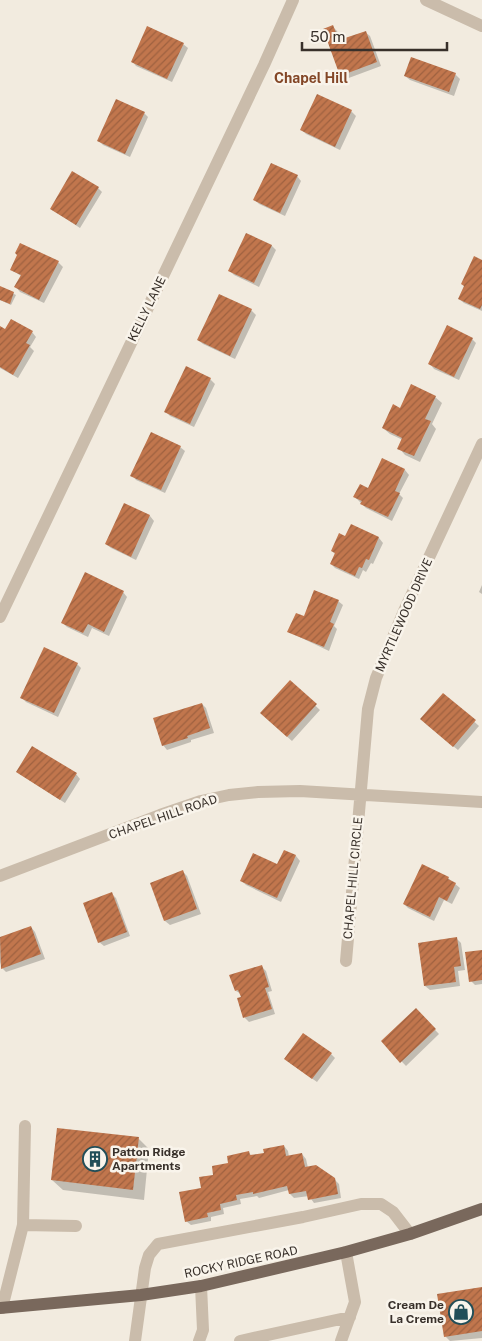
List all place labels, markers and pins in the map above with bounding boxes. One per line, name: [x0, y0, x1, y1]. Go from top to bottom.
place label: Patton Ridge Apartments: [112, 1145, 186, 1173]
building icon: Patton Ridge Apartments: [82, 1146, 108, 1172]
place label: Cream De La Creme: [388, 1298, 444, 1326]
shop icon: Cream De La Creme: [448, 1299, 474, 1325]

